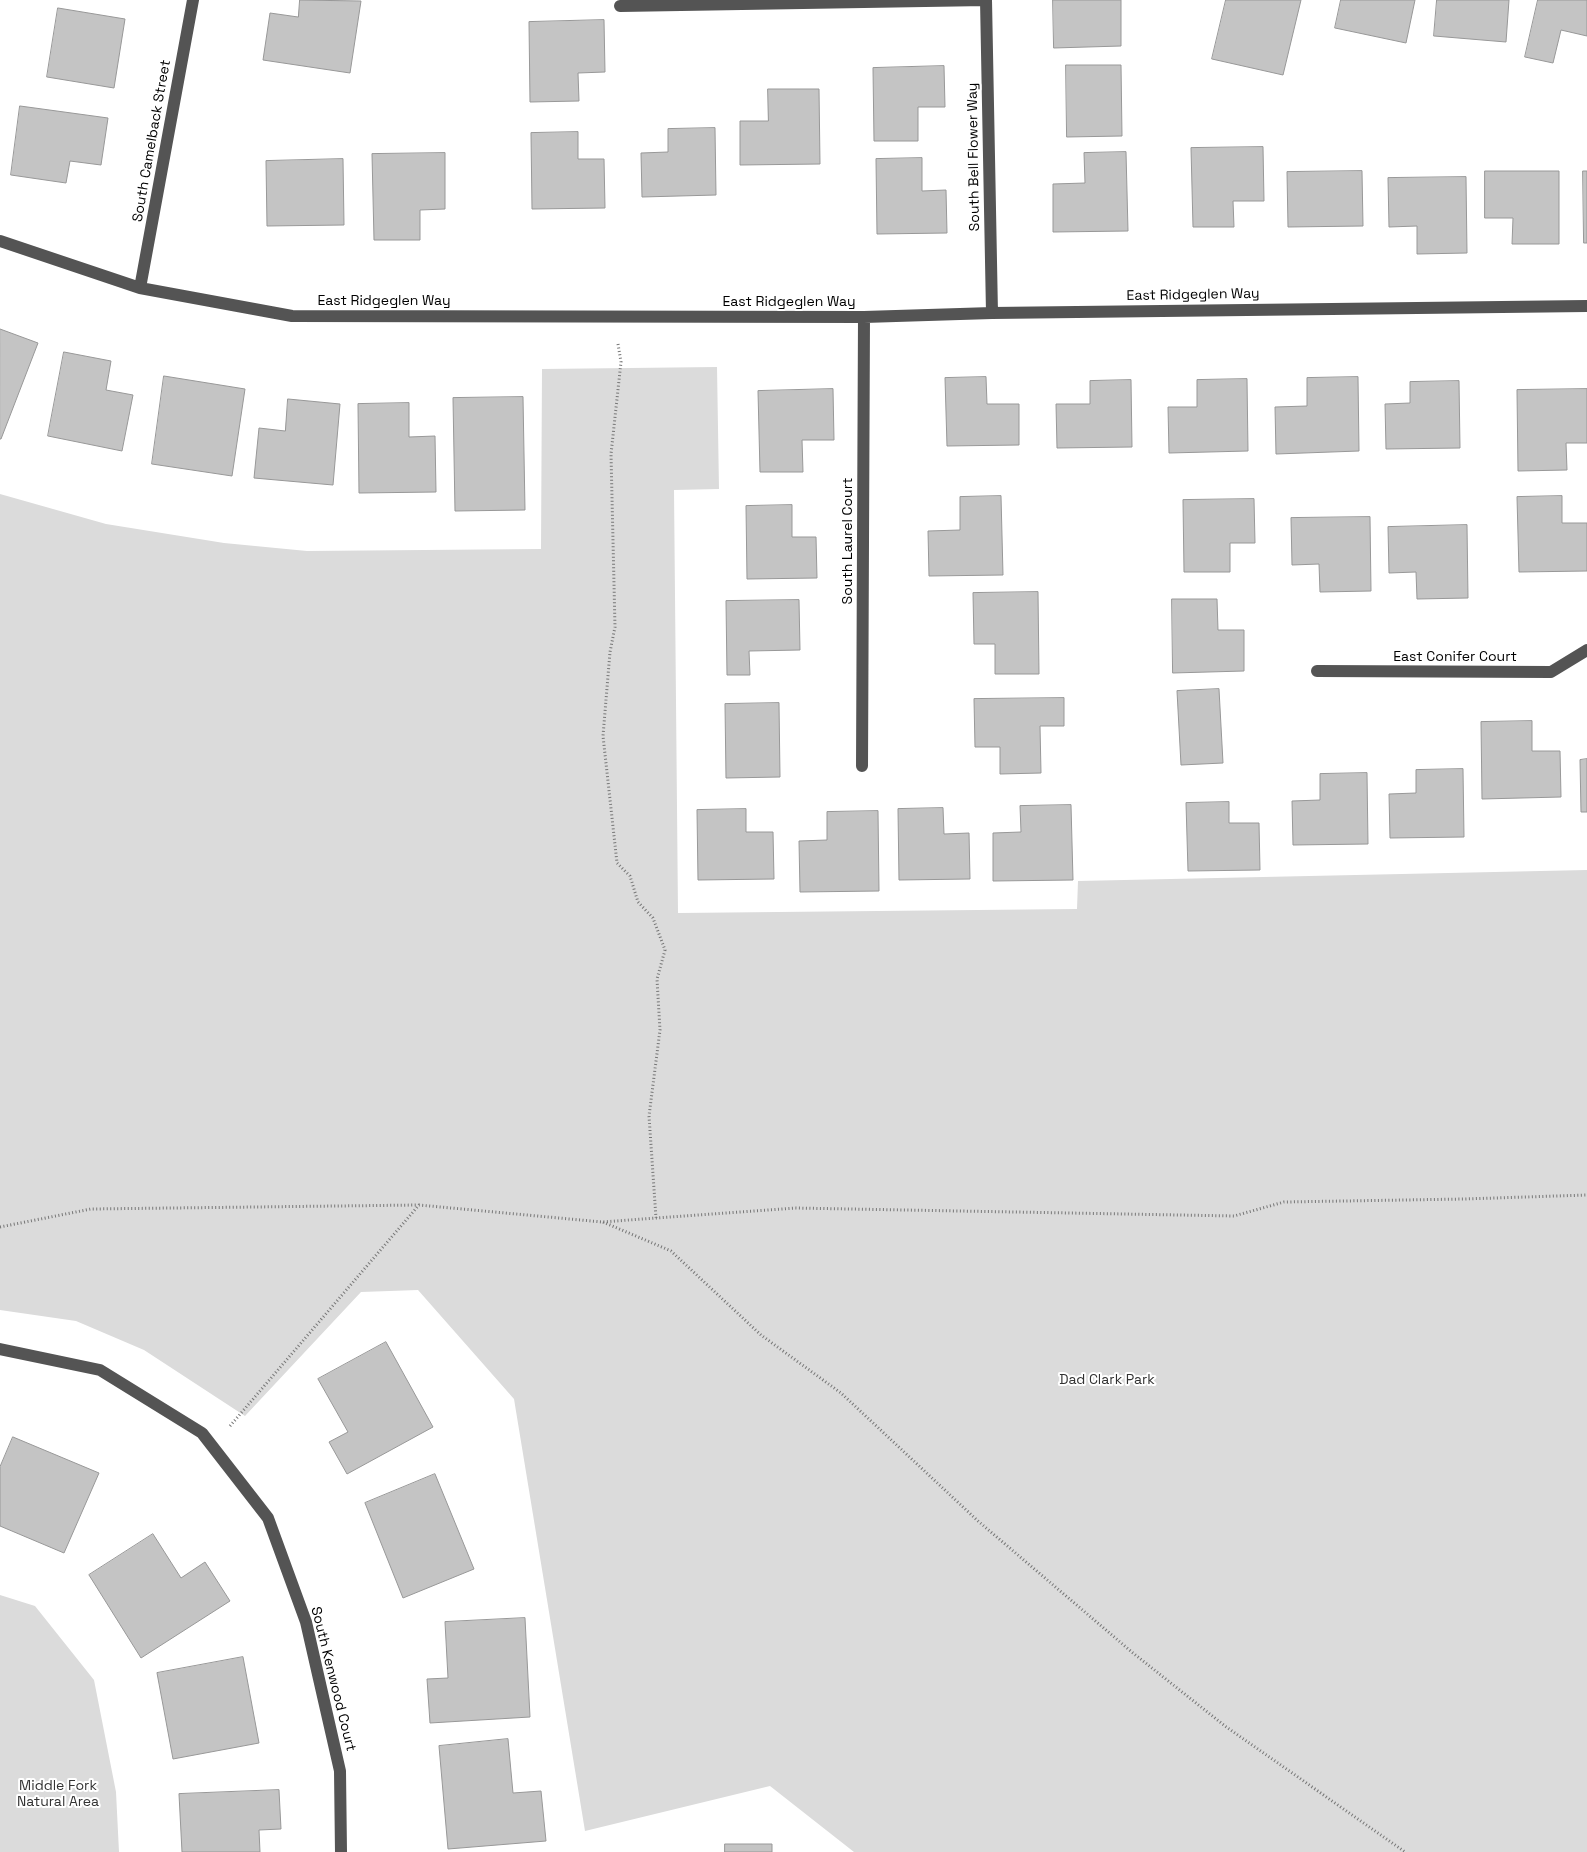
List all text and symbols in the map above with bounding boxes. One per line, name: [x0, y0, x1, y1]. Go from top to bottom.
street label: South Camelback Street: [129, 59, 175, 223]
street label: South Bell Flower Way: [964, 83, 984, 231]
street label: East Ridgeglen Way: [1126, 285, 1260, 305]
street label: East Ridgeglen Way: [317, 293, 451, 309]
street label: East Ridgeglen Way: [722, 294, 856, 310]
street label: South Laurel Court: [840, 478, 856, 604]
street label: East Conifer Court: [1393, 649, 1517, 665]
park label: Dad Clark Park: [1059, 1372, 1155, 1388]
street label: South Kenwood Court: [307, 1605, 359, 1753]
park label: Middle Fork Natural Area: [17, 1778, 99, 1810]

